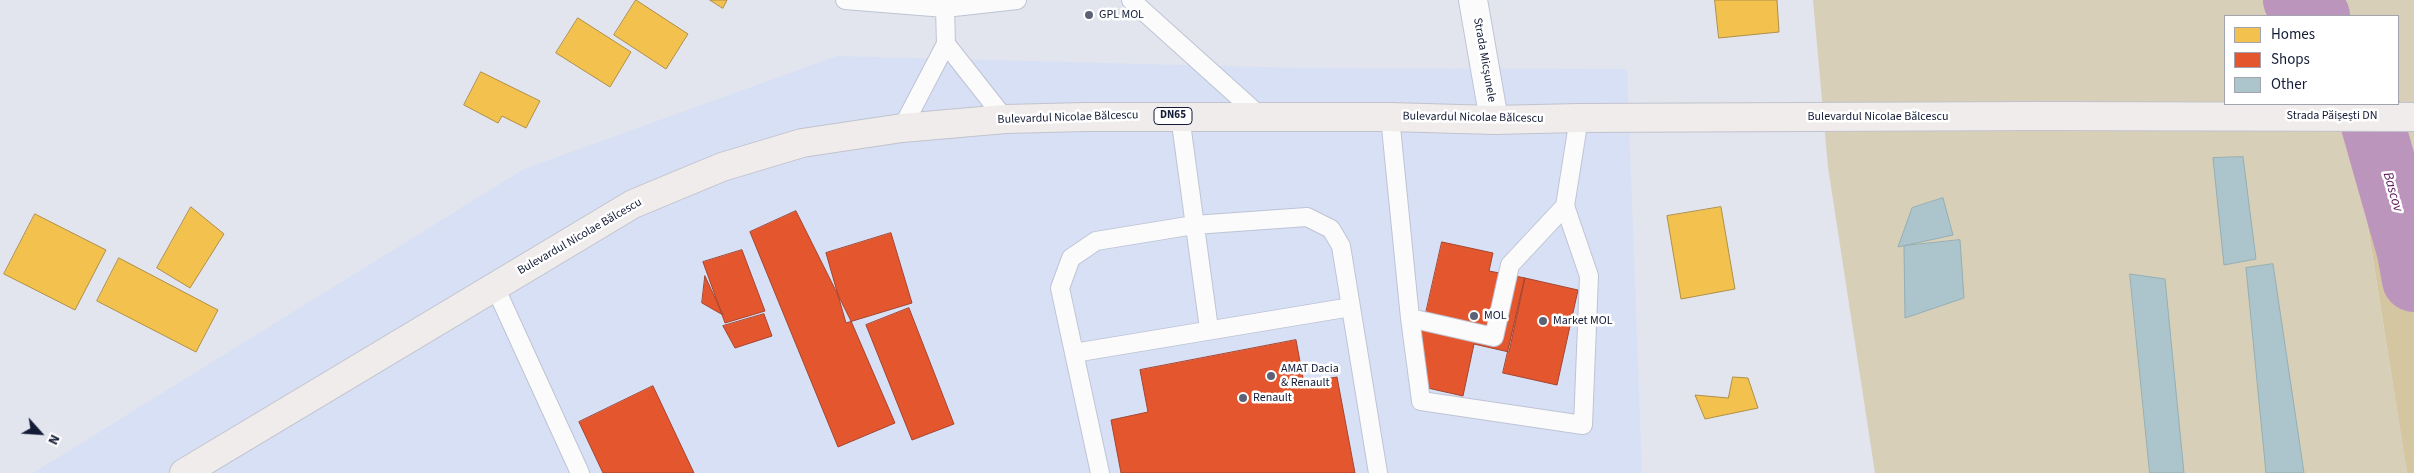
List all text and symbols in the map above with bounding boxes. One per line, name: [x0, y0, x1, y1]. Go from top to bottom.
place label: GPL MOL: [1099, 8, 1144, 22]
marker: GPL MOL: [1083, 9, 1095, 21]
legend: [2224, 15, 2399, 105]
street label: Strada Micșunele: [1469, 17, 1499, 103]
text: Homes: [2271, 24, 2315, 45]
text: Shops: [2271, 49, 2310, 70]
text: Other: [2271, 74, 2307, 95]
street label: Bulevardul Nicolae Bălcescu: [997, 108, 1139, 128]
road number: DN65: [1154, 108, 1192, 124]
street label: Strada Păișești DN: [2287, 109, 2377, 123]
street label: Bulevardul Nicolae Bălcescu: [1402, 110, 1544, 126]
street label: Bulevardul Nicolae Bălcescu: [1807, 110, 1949, 124]
water label: Bascov: [2378, 170, 2406, 214]
street label: Bulevardul Nicolae Bălcescu: [515, 196, 645, 278]
place label: MOL: [1484, 309, 1507, 323]
marker: MOL: [1468, 310, 1480, 322]
place label: Market MOL: [1553, 314, 1612, 328]
marker: Market MOL: [1537, 315, 1549, 327]
place label: AMAT Dacia & Renault: [1281, 362, 1339, 390]
marker: AMAT Dacia & Renault: [1265, 370, 1277, 382]
place label: Renault: [1253, 391, 1292, 405]
marker: Renault: [1237, 392, 1249, 404]
north arrow: [15, 408, 65, 458]
text: N: [42, 431, 65, 448]

